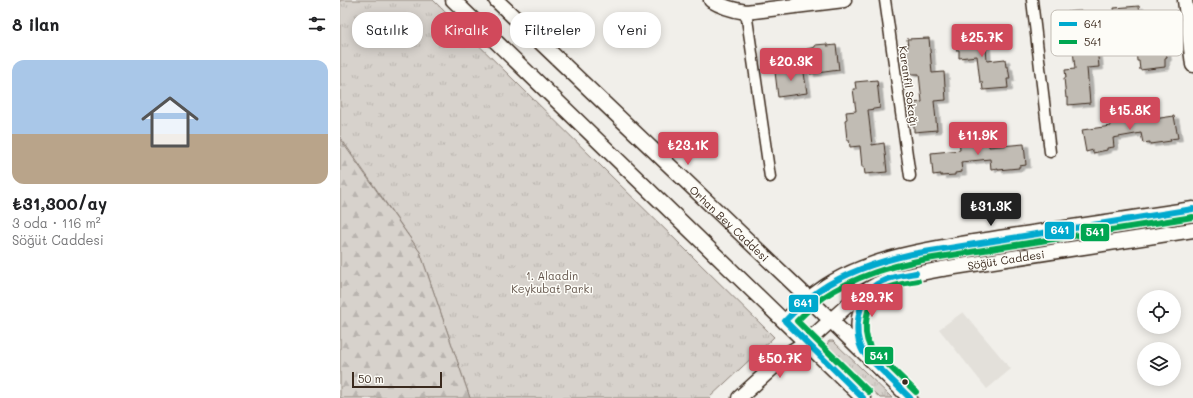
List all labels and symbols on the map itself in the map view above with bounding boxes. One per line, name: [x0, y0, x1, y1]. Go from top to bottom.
legend: [1051, 10, 1183, 56]
text: 641: [1084, 16, 1102, 31]
pin: ₺25.7K: [949, 24, 1015, 58]
text: 541: [1084, 34, 1102, 49]
street label: Karanfil Sokağı: [896, 45, 922, 127]
pin: ₺20.3K: [758, 48, 824, 82]
pin: ₺15.8K: [1097, 97, 1163, 131]
pin: ₺11.9K: [945, 122, 1011, 156]
pin: ₺23.1K: [655, 132, 721, 166]
street label: Orhan Bey Caddesi: [687, 182, 773, 264]
pin: ₺31.3K: [958, 193, 1024, 227]
line badge: 641: [1044, 221, 1075, 240]
text: 641: [1051, 222, 1069, 237]
line badge: 541: [1080, 223, 1110, 242]
text: 541: [1086, 224, 1104, 239]
street label: Söğüt Caddesi: [966, 246, 1045, 272]
park label: 1. Alaadin Keykubat Parkı: [511, 268, 593, 296]
pin: ₺29.7K: [839, 284, 905, 318]
line badge: 641: [788, 294, 819, 313]
text: 641: [794, 295, 812, 310]
pin: ₺50.7K: [747, 345, 813, 379]
line badge: 541: [864, 346, 894, 365]
text: 541: [870, 348, 888, 363]
scale bar: [352, 370, 442, 389]
unlabelled marker: [900, 377, 910, 387]

